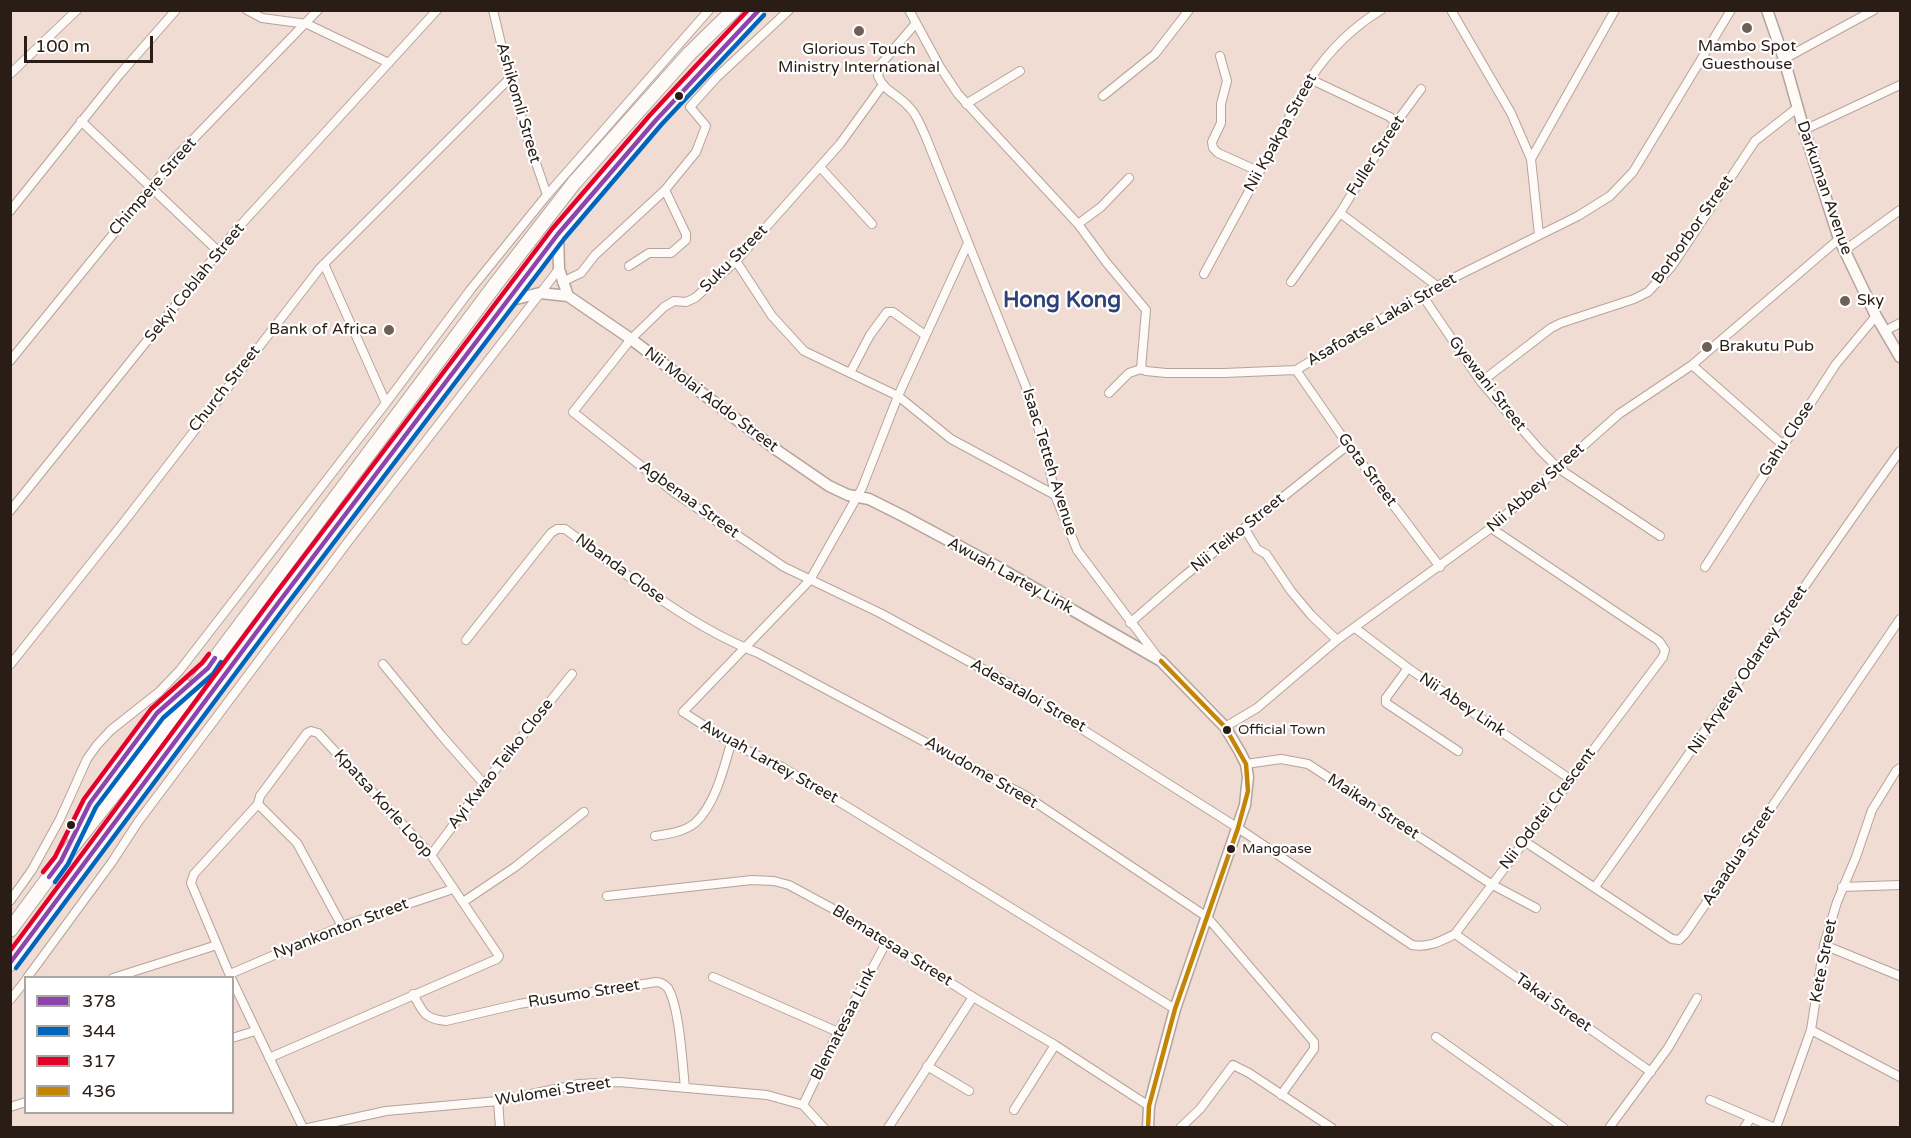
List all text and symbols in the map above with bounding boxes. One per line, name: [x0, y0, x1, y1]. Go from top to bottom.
marker: Mambo Spot Guesthouse: [1740, 21, 1754, 35]
scale bar: [27, 24, 156, 62]
marker: Glorious Touch Ministry International: [852, 24, 866, 38]
text: 100 m: [35, 35, 90, 57]
place label: Mambo Spot Guesthouse: [1698, 37, 1796, 75]
place label: Glorious Touch Ministry International: [778, 40, 940, 78]
street label: Ashikomli Street: [492, 41, 544, 165]
street label: Nii Kpakpa Street: [1241, 70, 1321, 196]
unlabelled marker: [673, 90, 685, 102]
street label: Fuller Street: [1343, 112, 1409, 200]
street label: Darkuman Avenue: [1792, 119, 1856, 257]
street label: Chimpere Street: [105, 134, 201, 240]
street label: Borborbor Street: [1648, 172, 1738, 288]
street label: Sekyi Coblah Street: [141, 220, 249, 346]
street label: Suku Street: [696, 221, 772, 297]
street label: Asafoatse Lakai Street: [1304, 269, 1460, 371]
district label: Hong Kong: [1003, 288, 1121, 314]
place label: Sky: [1857, 291, 1884, 311]
marker: Sky: [1838, 294, 1852, 308]
place label: Bank of Africa: [269, 320, 377, 340]
marker: Bank of Africa: [382, 323, 396, 337]
street label: Gyewani Street: [1444, 333, 1530, 435]
place label: Brakutu Pub: [1719, 337, 1814, 357]
marker: Brakutu Pub: [1700, 340, 1714, 354]
street label: Church Street: [185, 342, 265, 436]
street label: Nii Molai Addo Street: [640, 343, 782, 457]
street label: Isaac Tetteh Avenue: [1017, 386, 1081, 538]
street label: Gahu Close: [1755, 398, 1819, 480]
street label: Gota Street: [1333, 430, 1401, 510]
street label: Nii Abbey Street: [1483, 439, 1589, 537]
street label: Agbenaa Street: [635, 457, 743, 543]
street label: Nii Teiko Street: [1187, 489, 1289, 577]
street label: Nbanda Close: [571, 530, 669, 608]
street label: Awuah Lartey Link: [944, 534, 1076, 618]
street label: Nii Aryetey Odartey Street: [1684, 582, 1812, 758]
street label: Adesataloi Street: [967, 655, 1089, 737]
street label: Nii Abey Link: [1415, 669, 1509, 741]
street label: Ayi Kwao Teiko Close: [444, 695, 558, 833]
street label: Awuah Lartey Street: [697, 716, 841, 808]
place label: Official Town: [1238, 722, 1325, 738]
marker: Official Town: [1221, 724, 1233, 736]
street label: Awudome Street: [921, 733, 1041, 813]
street label: Nii Odotei Crescent: [1496, 744, 1600, 874]
street label: Kpatsa Korle Loop: [329, 746, 437, 862]
street label: Maikan Street: [1323, 770, 1423, 844]
street label: Asaadua Street: [1699, 802, 1779, 910]
unlabelled marker: [65, 819, 77, 831]
place label: Mangoase: [1242, 841, 1312, 857]
marker: Mangoase: [1225, 843, 1237, 855]
street label: Nyankonton Street: [271, 894, 411, 964]
street label: Blematesaa Street: [828, 901, 956, 991]
street label: Kete Street: [1806, 918, 1842, 1004]
street label: Blematesaa Link: [807, 964, 881, 1084]
street label: Takai Street: [1511, 970, 1595, 1036]
legend: [24, 976, 234, 1114]
street label: Rusumo Street: [527, 976, 641, 1012]
text: 378: [82, 990, 116, 1012]
text: 344: [82, 1020, 116, 1042]
text: 317: [82, 1050, 116, 1072]
street label: Wulomei Street: [494, 1073, 612, 1111]
text: 436: [82, 1080, 116, 1102]

